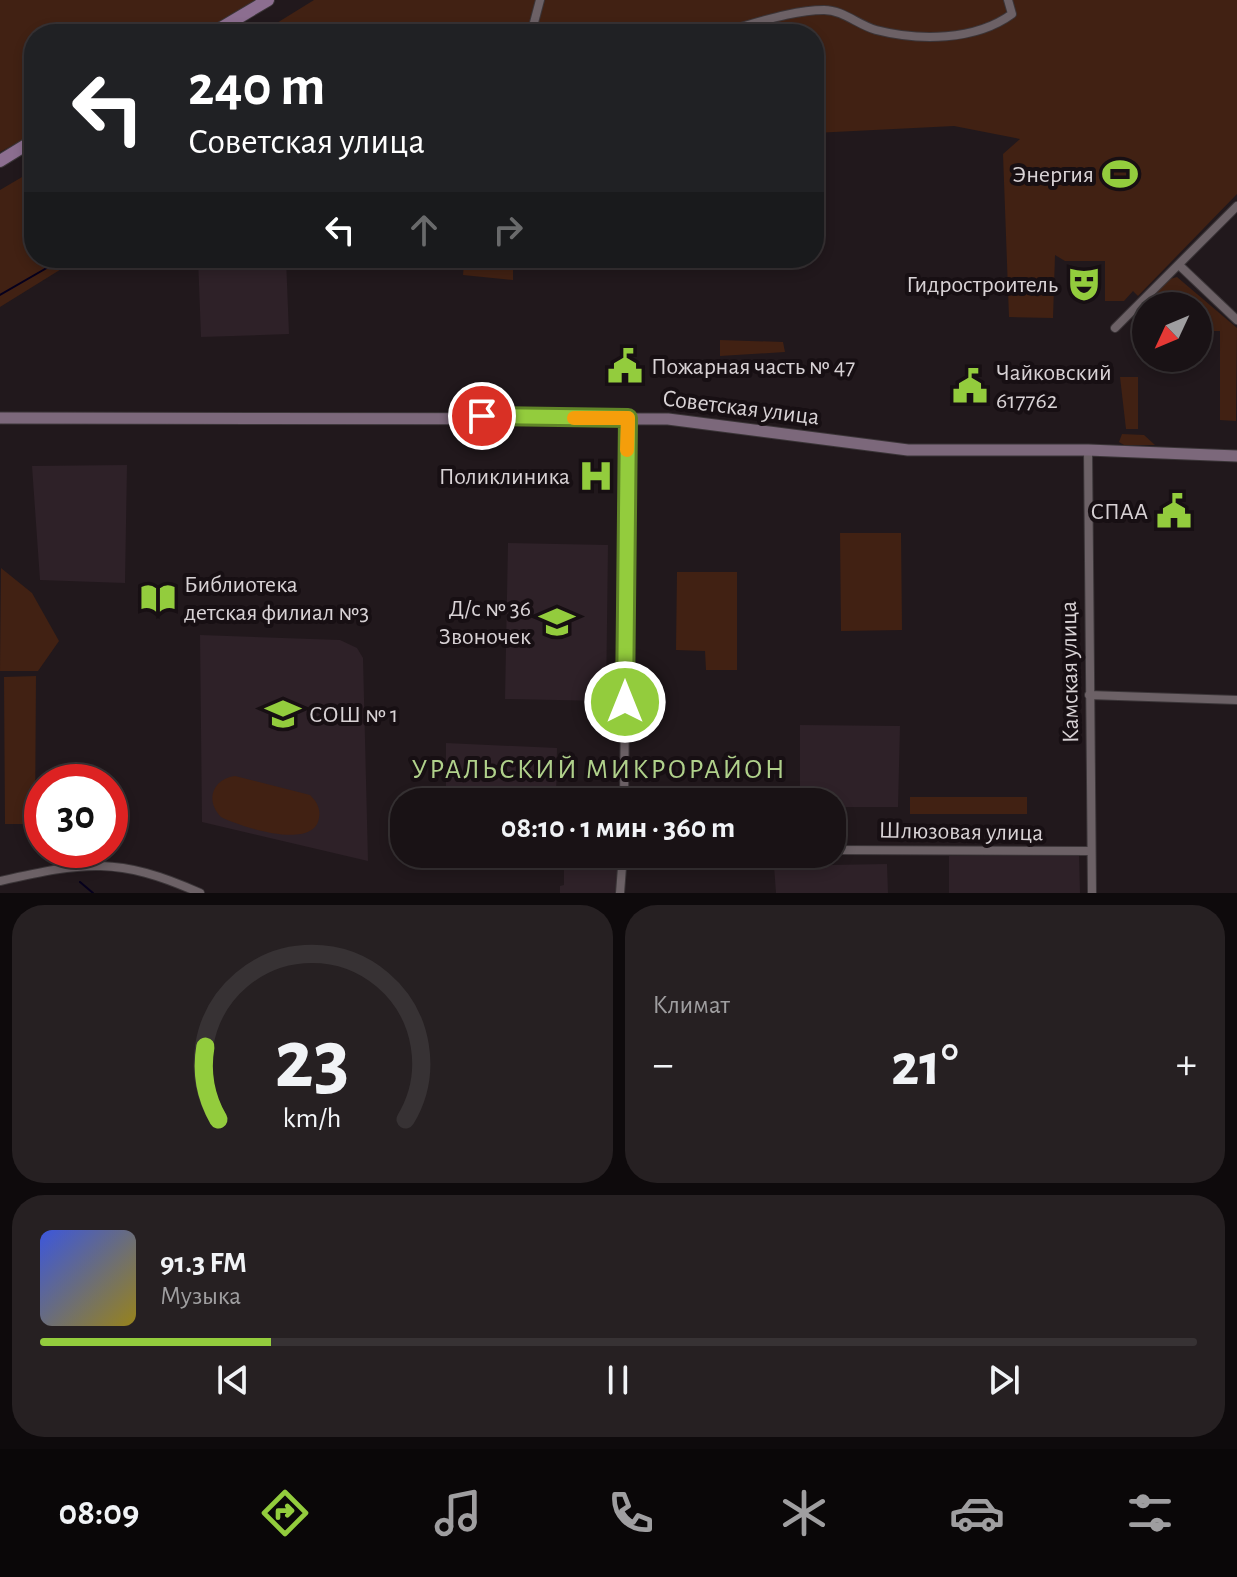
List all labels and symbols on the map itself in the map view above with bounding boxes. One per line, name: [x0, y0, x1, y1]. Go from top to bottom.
sports icon: Энергия: [1101, 155, 1139, 193]
place label: Энергия: [1012, 163, 1094, 187]
theatre icon: Гидростроитель: [1065, 265, 1103, 303]
place label: Гидростроитель: [906, 273, 1058, 297]
north arrow: [1132, 292, 1212, 372]
public building icon: Пожарная часть № 47: [606, 347, 644, 385]
place label: Пожарная часть № 47: [651, 355, 855, 379]
place label: Чайковский 617762: [996, 361, 1112, 413]
public building icon: Чайковский 617762: [951, 367, 989, 405]
pin: [448, 382, 516, 450]
street label: Советская улица: [661, 386, 821, 430]
hospital icon: Поликлиника: [577, 457, 615, 495]
place label: Поликлиника: [439, 465, 570, 489]
public building icon: СПАА: [1155, 492, 1193, 530]
place label: СПАА: [1090, 500, 1148, 524]
place label: Библиотека детская филиал №3: [184, 573, 369, 625]
library icon: Библиотека детская филиал №3: [139, 579, 177, 617]
place label: Д/с № 36 Звоночек: [439, 597, 531, 649]
street label: Камская улица: [1057, 601, 1083, 743]
school or university icon: Д/с № 36 Звоночек: [538, 603, 576, 641]
position arrow: [583, 660, 667, 744]
school or university icon: СОШ № 1: [264, 695, 302, 733]
place label: СОШ № 1: [309, 703, 398, 727]
district label: УРАЛЬСКИЙ МИКРОРАЙОН: [411, 755, 787, 784]
speed limit sign: 30: [24, 764, 128, 868]
street label: Шлюзовая улица: [879, 819, 1043, 845]

